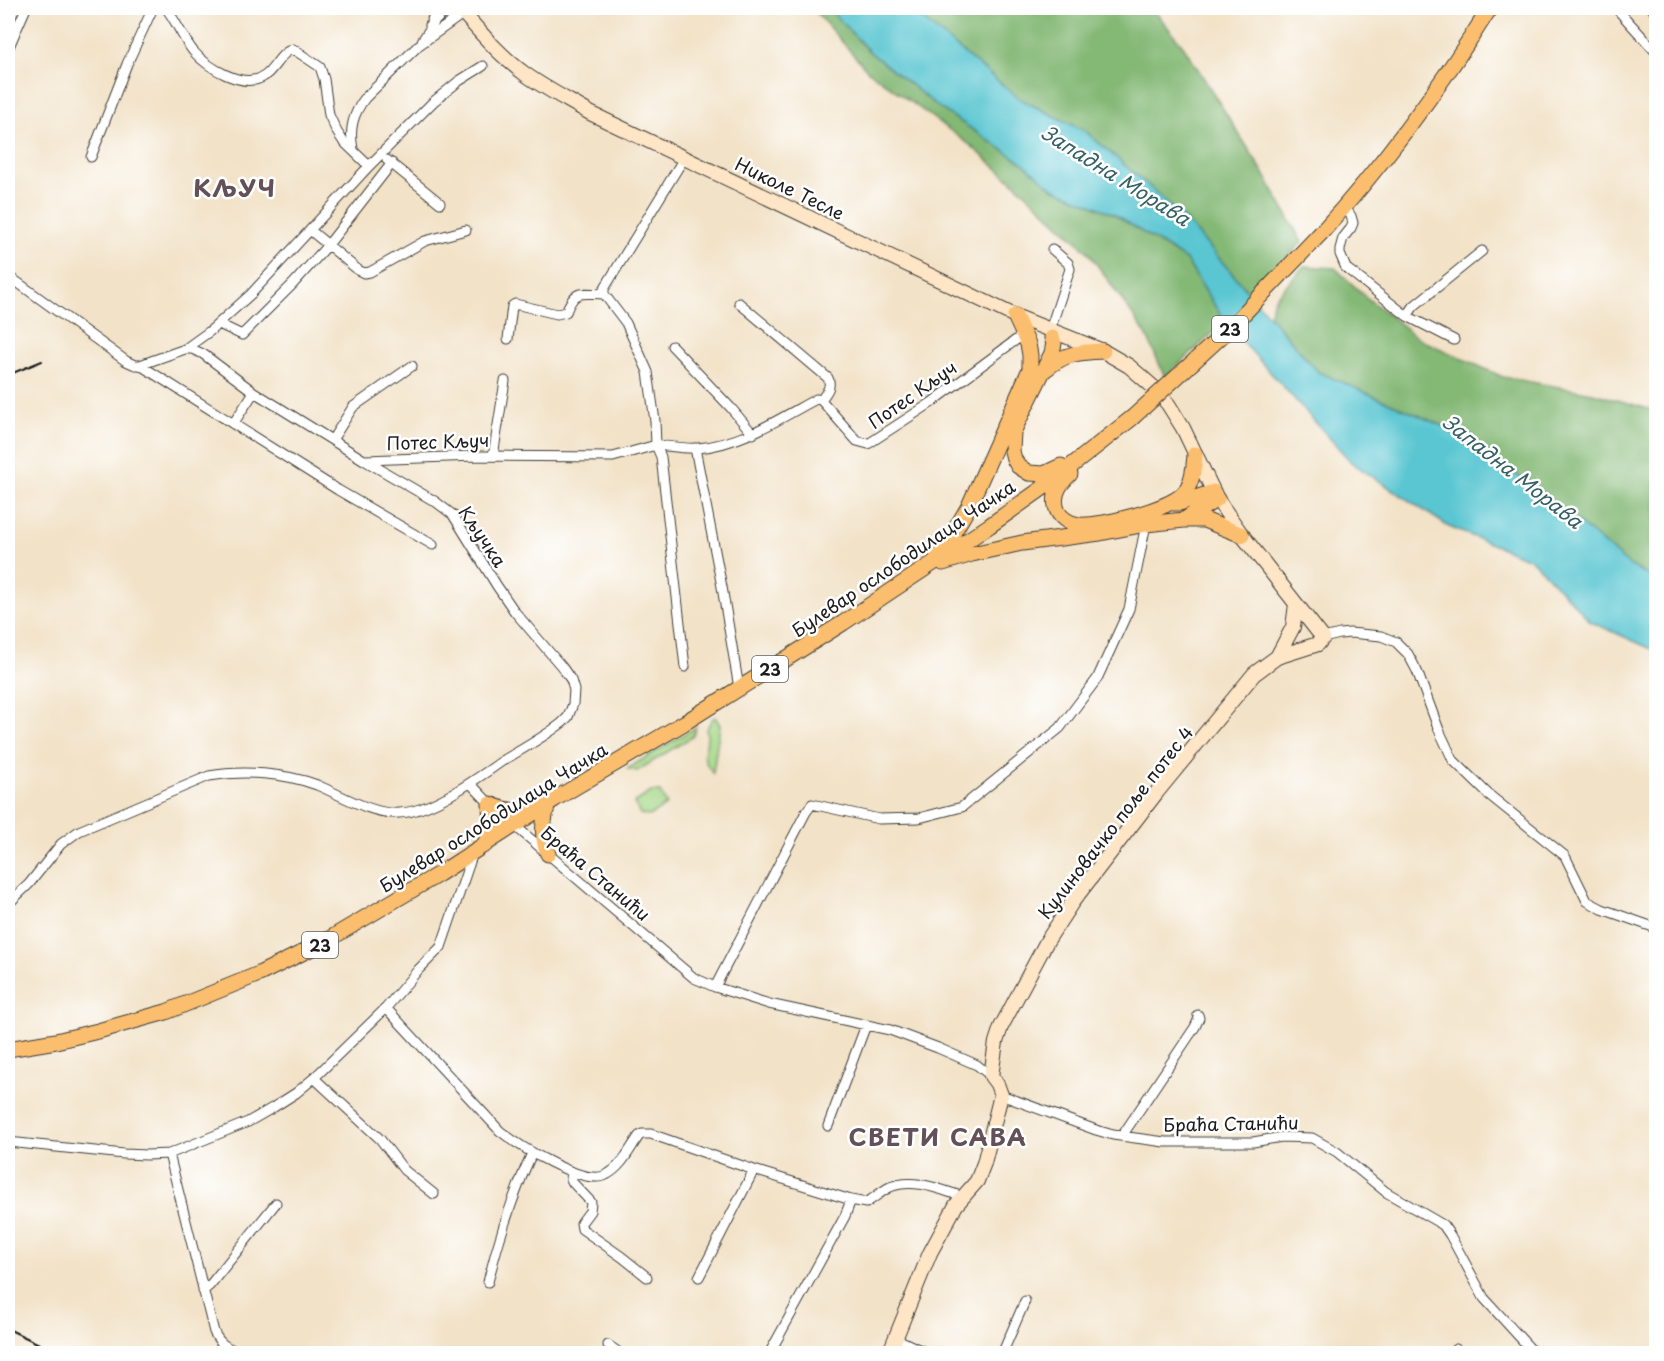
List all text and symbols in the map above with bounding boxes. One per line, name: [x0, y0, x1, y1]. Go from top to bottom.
water label: Западна Морава: [1036, 117, 1197, 234]
street label: Николе Тесле: [731, 150, 849, 226]
district label: КЉУЧ: [193, 169, 277, 205]
road number: 23: [1212, 316, 1248, 342]
street label: Потес Кључ: [862, 353, 962, 435]
water label: Западна Морава: [1437, 407, 1590, 536]
street label: Потес Кључ: [386, 426, 490, 456]
street label: Булевар ослободилаца Чачка: [786, 472, 1021, 643]
street label: Кључка: [453, 500, 514, 573]
road number: 23: [752, 656, 788, 682]
street label: Кулиновачко поље потес 4: [1031, 720, 1199, 924]
street label: Булевар ослободилаца Чачка: [374, 735, 613, 899]
street label: Браћа Станићи: [535, 819, 657, 927]
road number: 23: [302, 932, 338, 958]
street label: Браћа Станићи: [1163, 1108, 1299, 1138]
district label: СВЕТИ САВА: [848, 1118, 1028, 1154]

